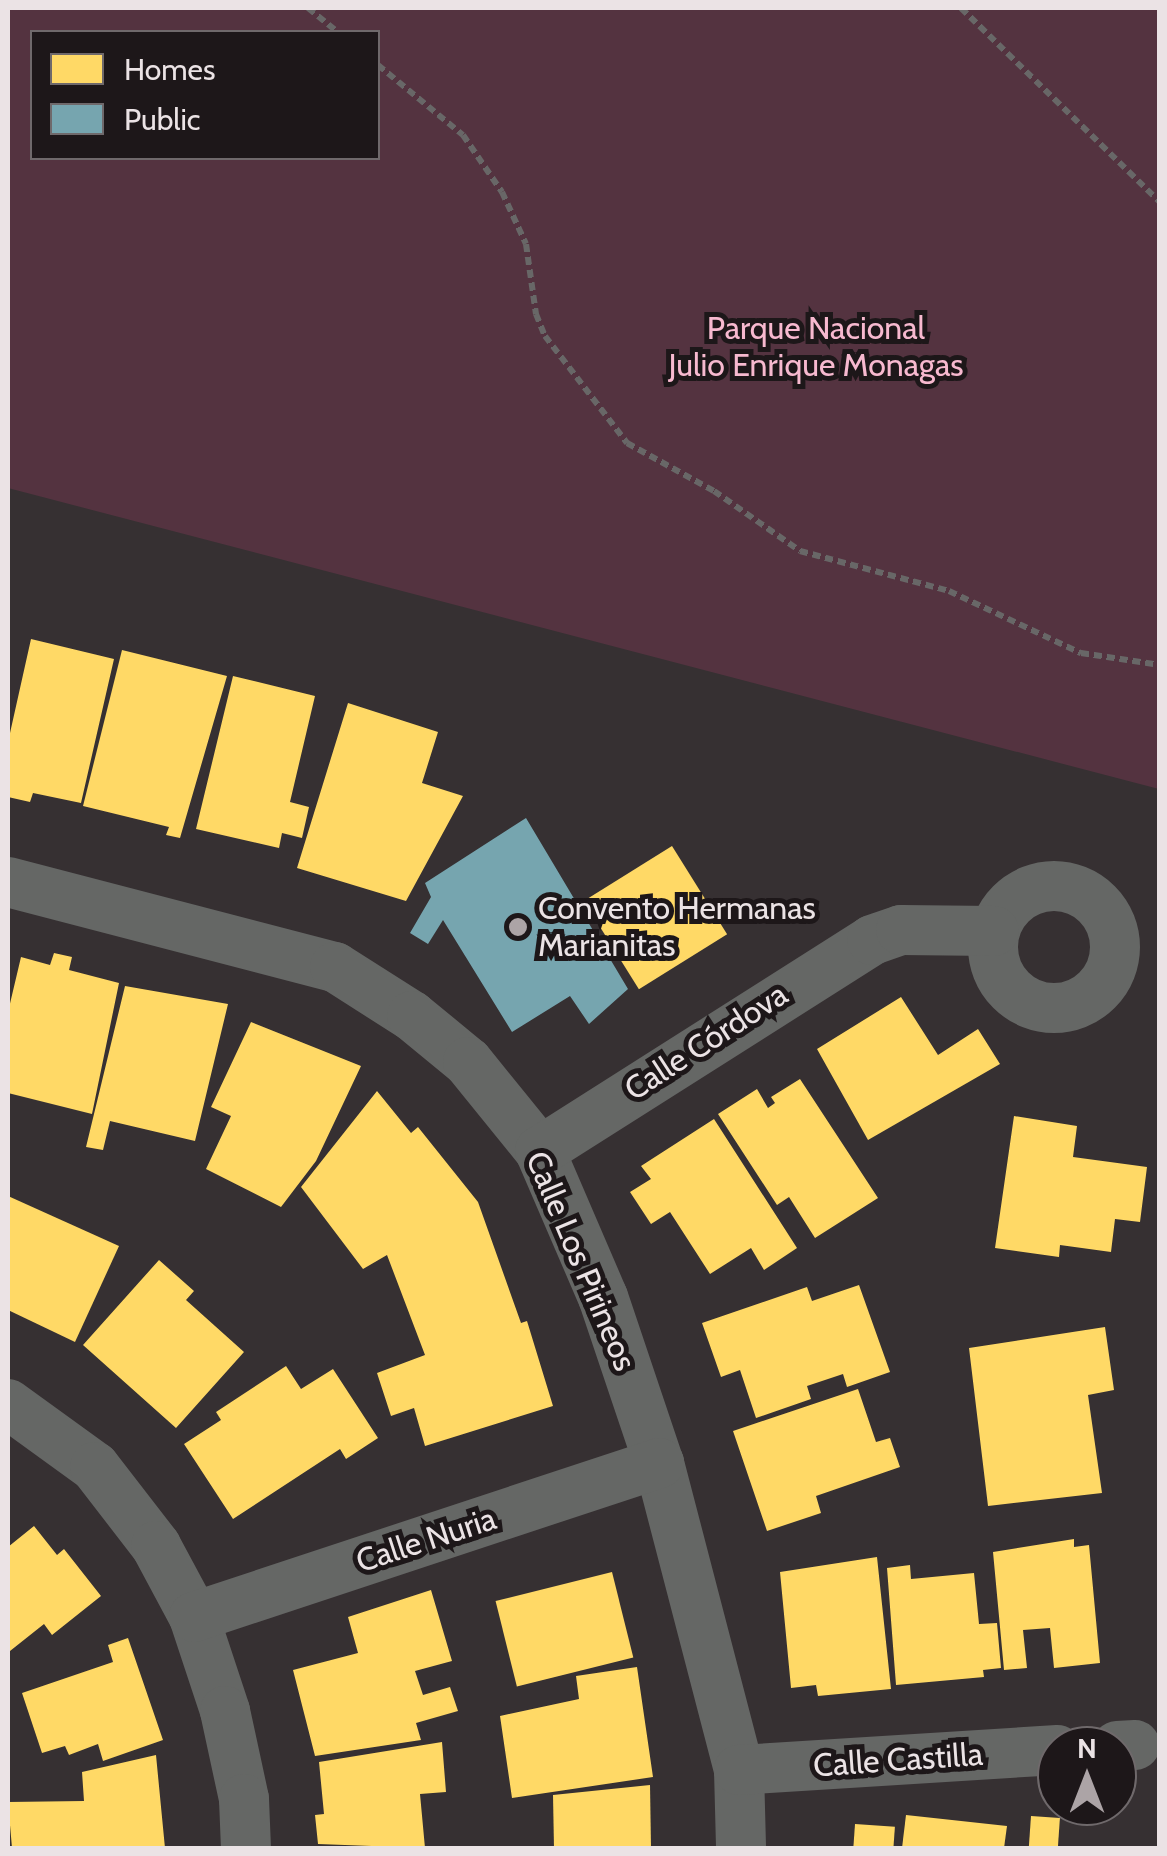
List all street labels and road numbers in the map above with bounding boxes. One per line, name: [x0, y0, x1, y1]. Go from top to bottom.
street label: Calle Córdova: [617, 975, 795, 1109]
street label: Calle Los Pirineos: [518, 1146, 644, 1376]
street label: Calle Nuria: [351, 1499, 501, 1581]
street label: Calle Castilla: [812, 1735, 984, 1785]

